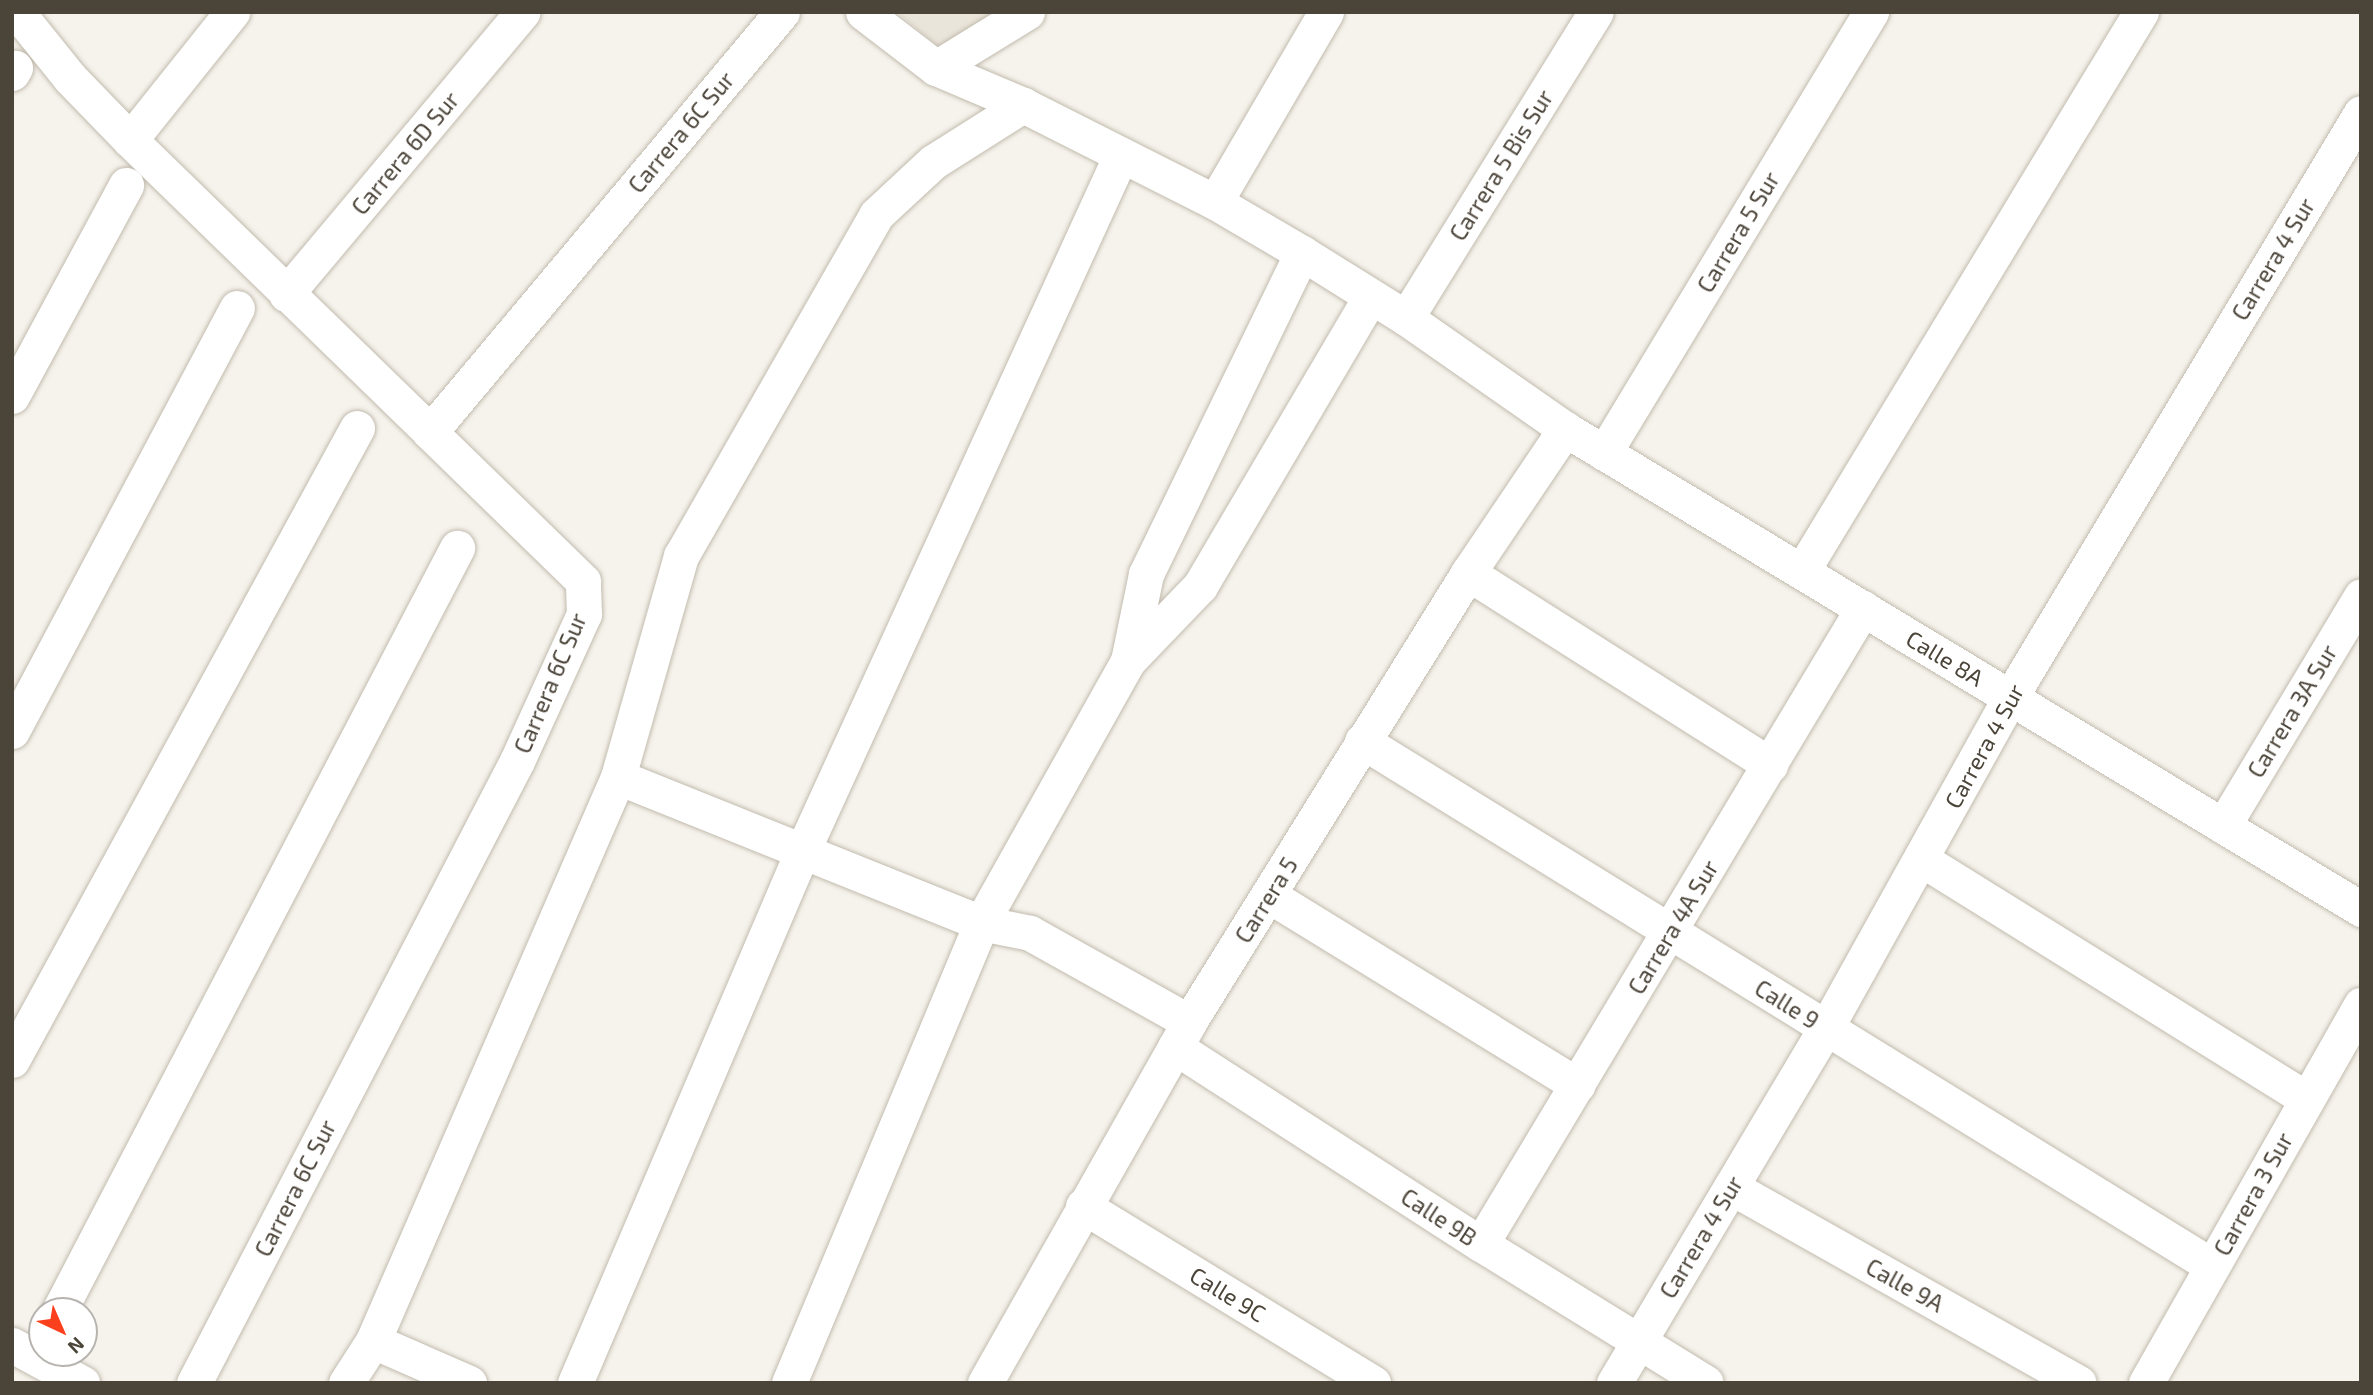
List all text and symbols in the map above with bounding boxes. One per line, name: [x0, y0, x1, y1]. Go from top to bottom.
street label: Carrera 6C Sur: [622, 66, 740, 198]
street label: Carrera 5 Bis Sur: [1444, 84, 1558, 246]
street label: Carrera 6D Sur: [346, 86, 464, 220]
street label: Carrera 5 Sur: [1691, 167, 1785, 297]
street label: Carrera 4 Sur: [2226, 193, 2320, 325]
street label: Carrera 6C Sur: [508, 609, 592, 757]
street label: Calle 8A: [1901, 624, 1989, 692]
street label: Carrera 3A Sur: [2241, 639, 2343, 783]
street label: Carrera 4 Sur: [1939, 679, 2029, 813]
street label: Carrera 5: [1229, 852, 1303, 948]
street label: Carrera 4A Sur: [1622, 855, 1724, 999]
street label: Calle 9: [1750, 974, 1824, 1034]
street label: Carrera 6C Sur: [249, 1115, 341, 1261]
street label: Carrera 3 Sur: [2208, 1128, 2298, 1260]
street label: Carrera 4 Sur: [1654, 1171, 1748, 1303]
street label: Calle 9B: [1396, 1182, 1482, 1252]
street label: Calle 9A: [1861, 1252, 1949, 1318]
street label: Calle 9C: [1185, 1261, 1271, 1327]
north arrow: [28, 1297, 98, 1367]
text: N: [64, 1333, 89, 1359]

